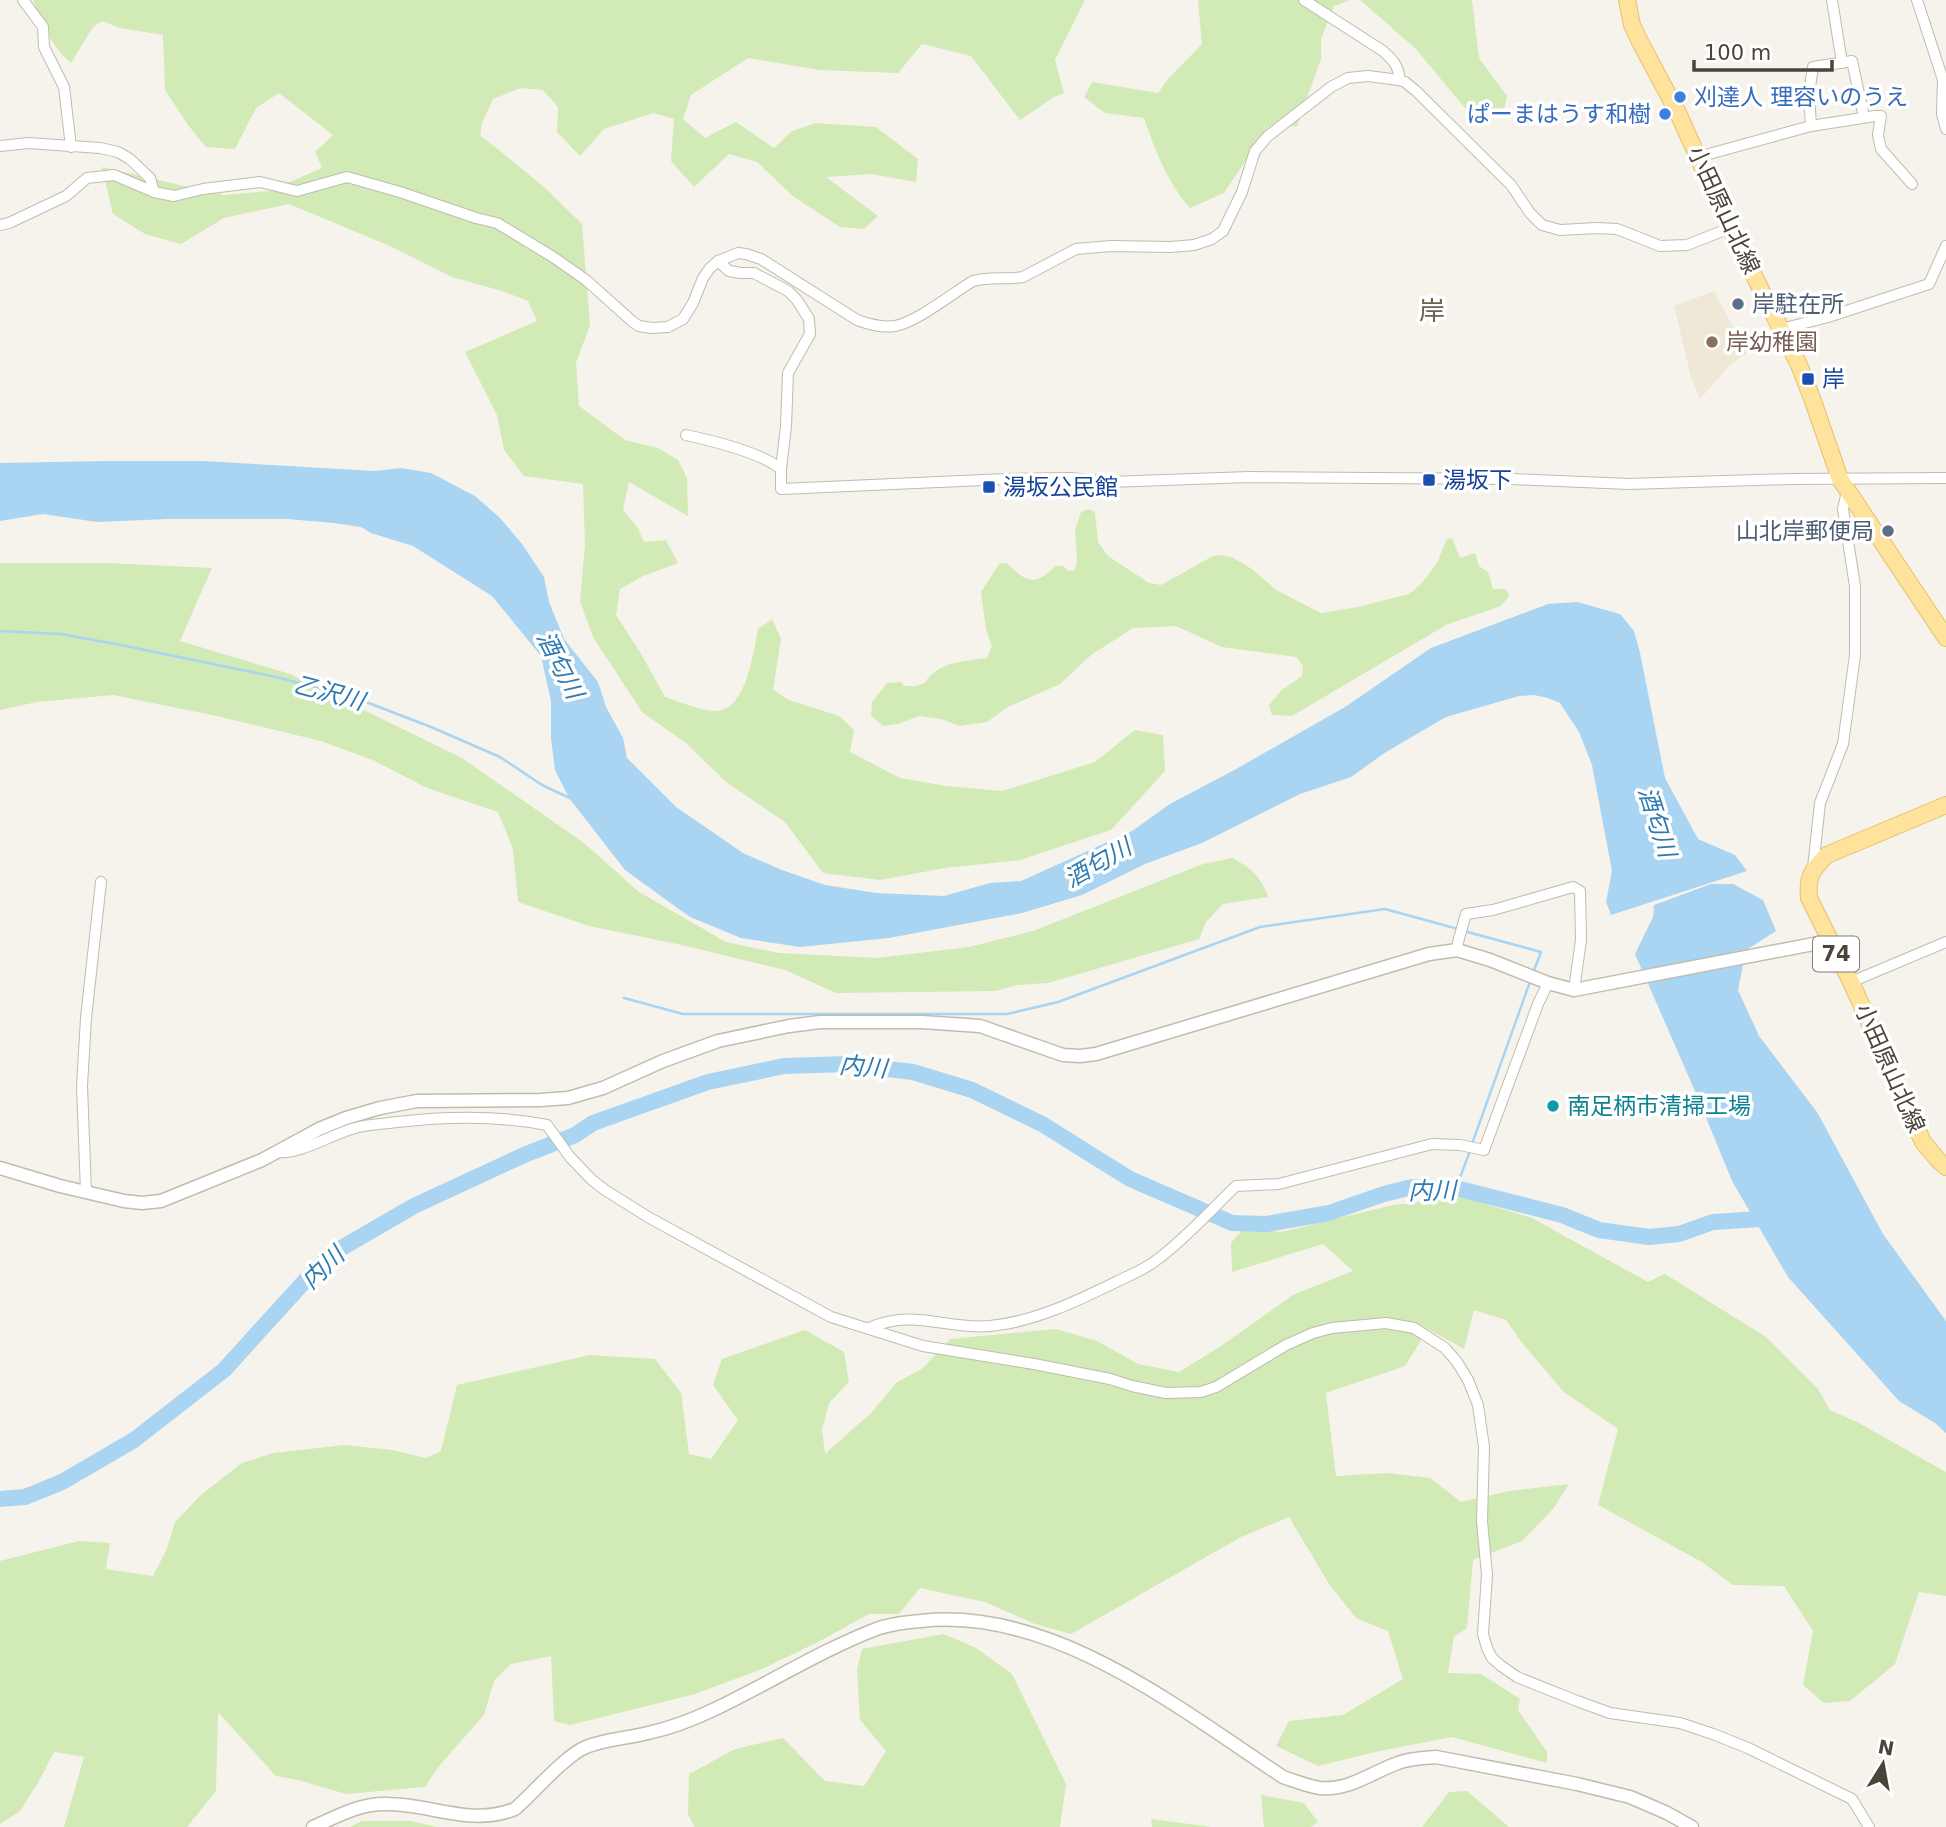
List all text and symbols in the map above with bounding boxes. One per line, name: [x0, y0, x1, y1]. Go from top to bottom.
scale bar: [1694, 28, 1832, 72]
text: 100 m: [1704, 41, 1771, 65]
place label: 刈達人 理容いのうえ: [1694, 84, 1908, 110]
marker: 刈達人 理容いのうえ: [1672, 89, 1688, 105]
place label: ぱーまはうす和樹: [1467, 101, 1651, 127]
marker: ぱーまはうす和樹: [1657, 106, 1673, 122]
street label: 小田原山北線: [1683, 142, 1765, 278]
place label: 岸駐在所: [1752, 291, 1844, 317]
district label: 岸: [1419, 296, 1445, 326]
marker: 岸駐在所: [1730, 296, 1746, 312]
place label: 岸幼稚園: [1726, 329, 1818, 355]
marker: 岸幼稚園: [1704, 334, 1720, 350]
place label: 岸: [1822, 366, 1845, 392]
marker: 岸: [1800, 371, 1816, 387]
place label: 湯坂下: [1443, 467, 1512, 493]
marker: 湯坂下: [1421, 472, 1437, 488]
place label: 湯坂公民館: [1003, 474, 1118, 500]
marker: 湯坂公民館: [981, 479, 997, 495]
place label: 山北岸郵便局: [1736, 518, 1874, 544]
marker: 山北岸郵便局: [1880, 523, 1896, 539]
water label: 酒匂川: [531, 627, 590, 706]
water label: 乙沢川: [291, 670, 370, 717]
water label: 酒匂川: [1633, 783, 1682, 863]
water label: 酒匂川: [1060, 831, 1139, 893]
road number: 74: [1813, 936, 1859, 972]
street label: 小田原山北線: [1850, 1000, 1930, 1136]
water label: 内川: [838, 1051, 891, 1083]
place label: 南足柄市清掃工場: [1567, 1093, 1751, 1119]
marker: 南足柄市清掃工場: [1545, 1098, 1561, 1114]
water label: 内川: [1408, 1177, 1459, 1205]
water label: 内川: [296, 1239, 352, 1295]
north arrow: [1848, 1729, 1918, 1799]
text: N: [1876, 1735, 1896, 1760]

